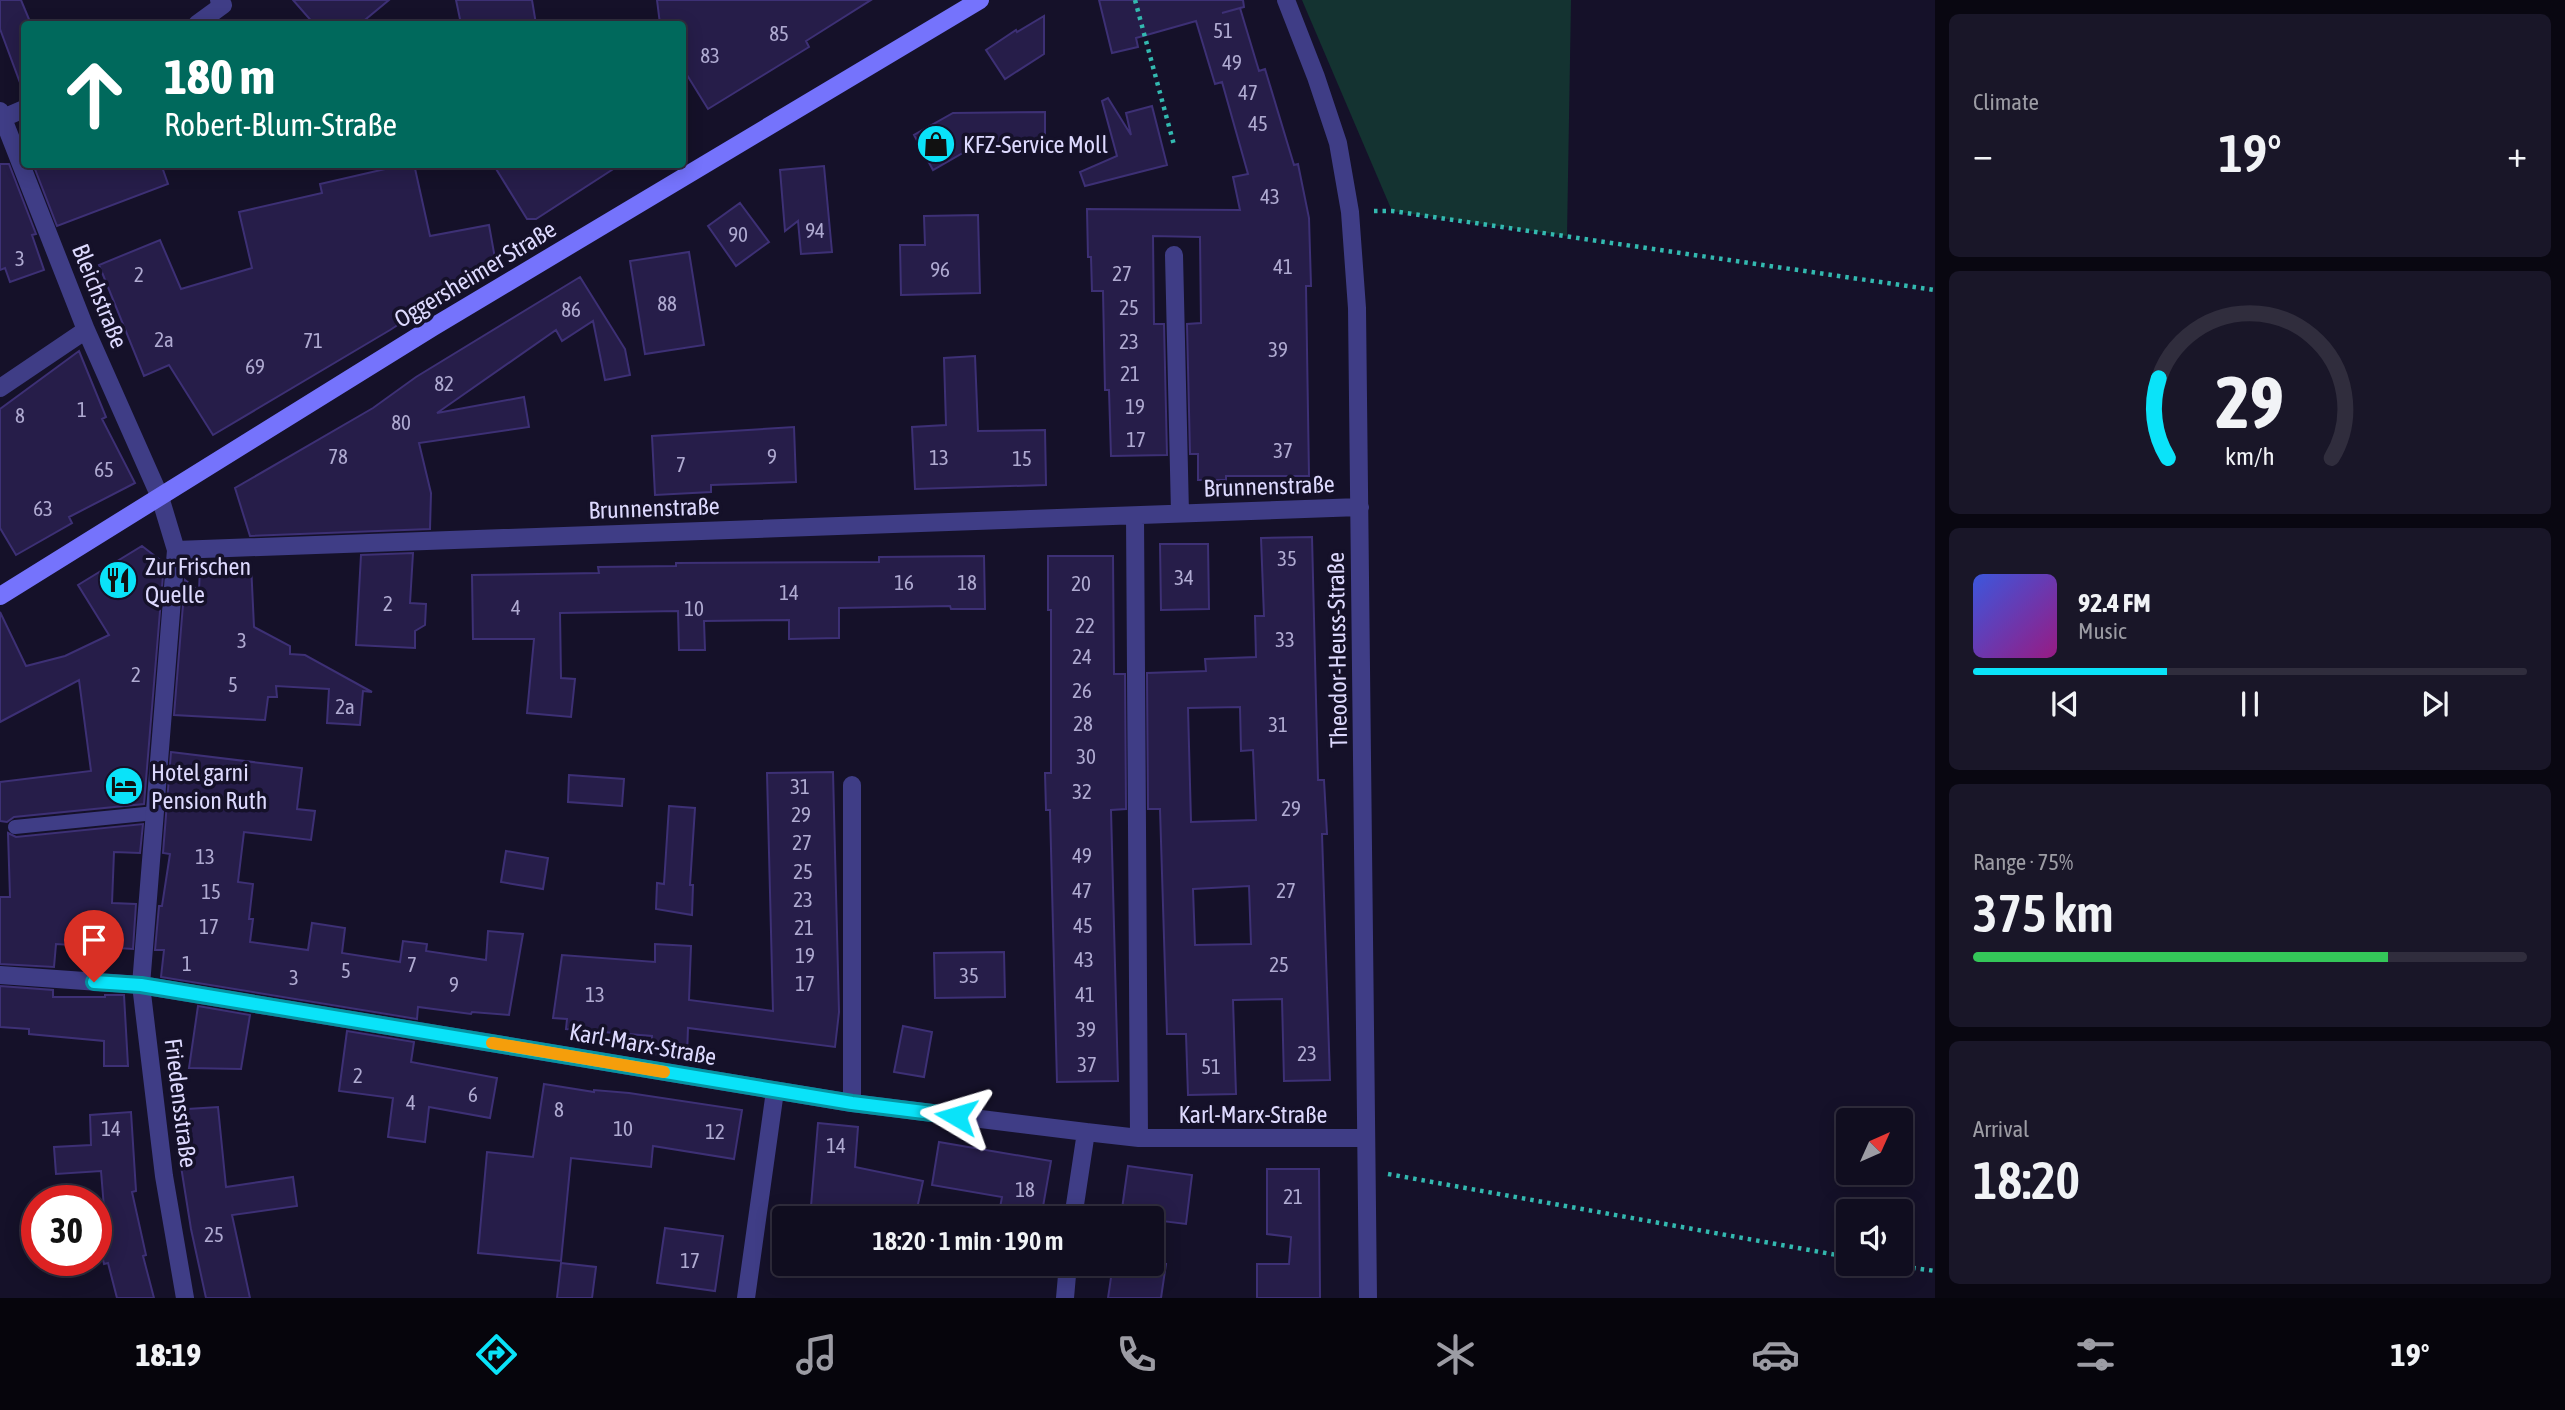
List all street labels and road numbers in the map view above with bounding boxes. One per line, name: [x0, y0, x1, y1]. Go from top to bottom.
street label: Oggersheimer Straße: [389, 215, 561, 333]
street label: Bleichstraße: [67, 240, 133, 352]
street label: Brunnenstraße: [1203, 470, 1335, 502]
street label: Brunnenstraße: [588, 492, 720, 524]
street label: Theodor-Heuss-Straße: [1322, 552, 1352, 748]
street label: Karl-Marx-Straße: [567, 1018, 719, 1070]
street label: Friedensstraße: [160, 1037, 202, 1169]
street label: Karl-Marx-Straße: [1179, 1101, 1327, 1128]

